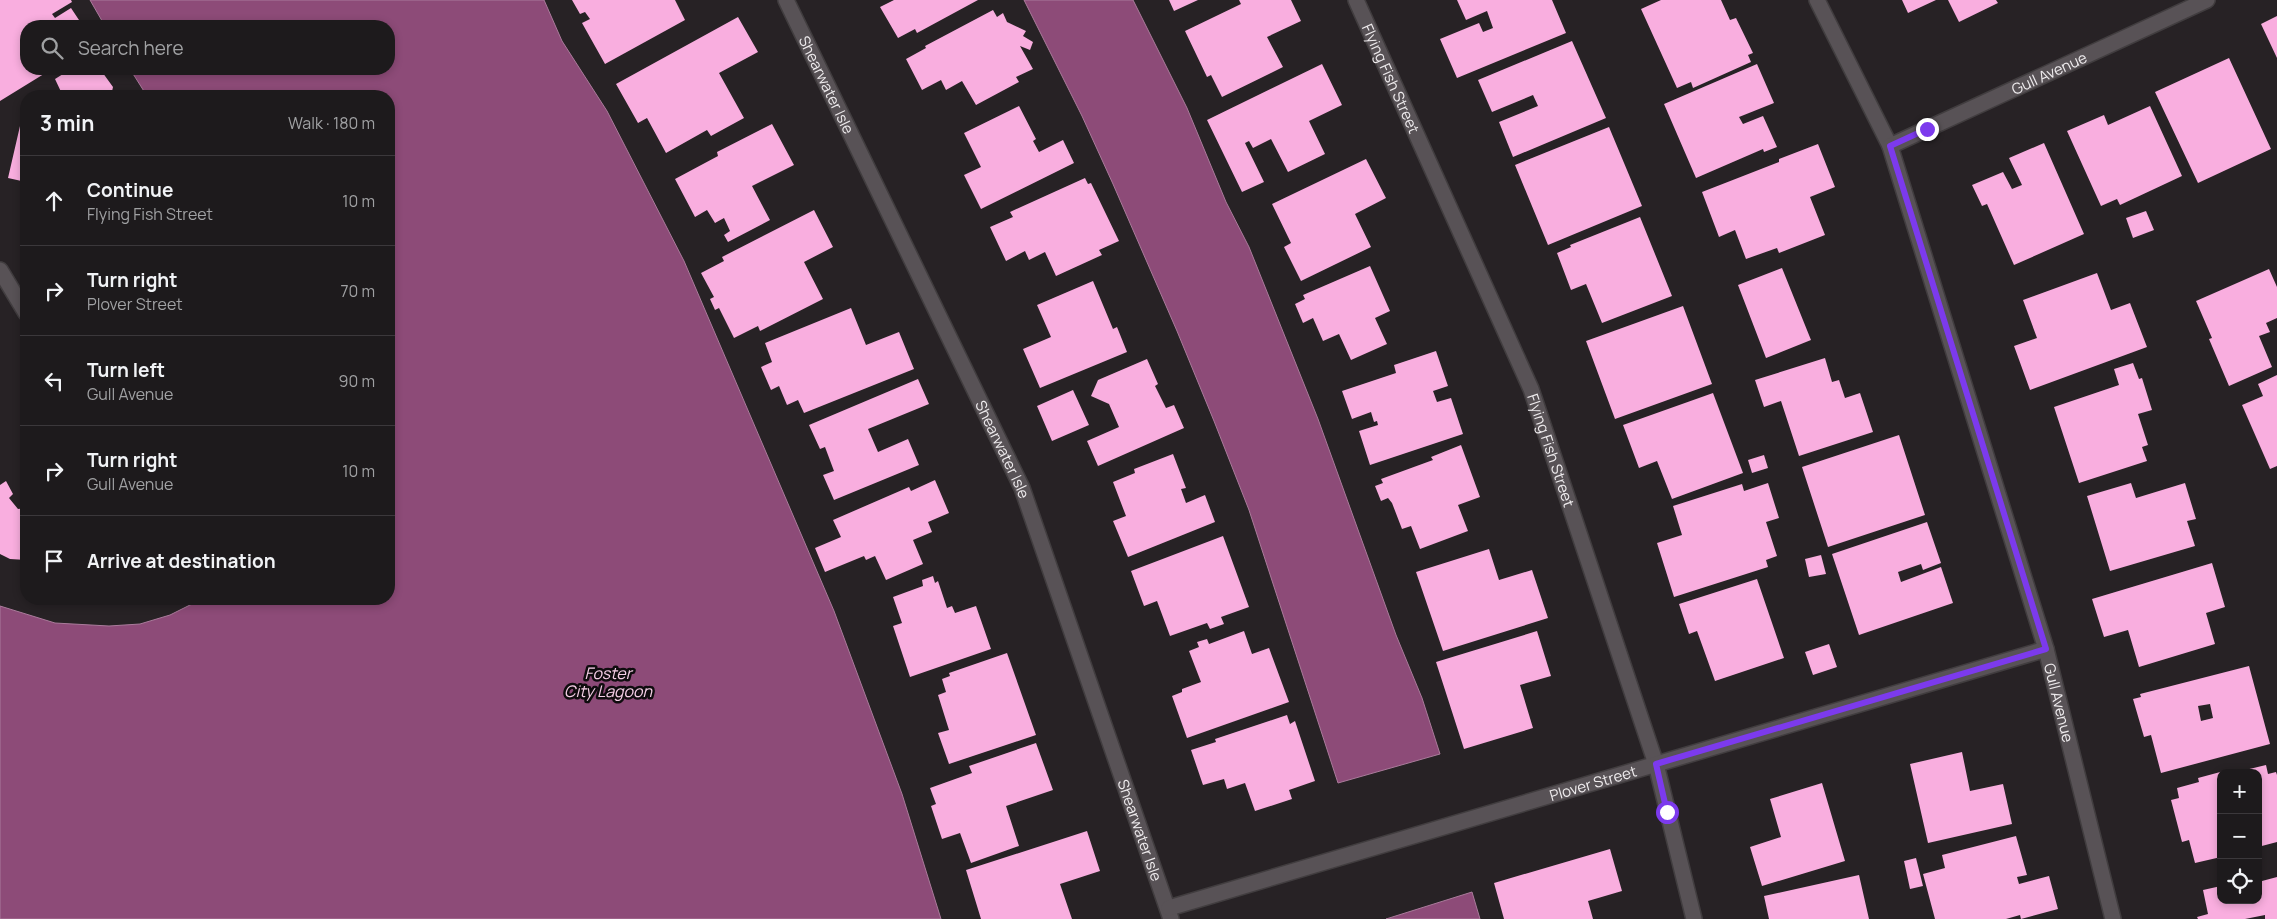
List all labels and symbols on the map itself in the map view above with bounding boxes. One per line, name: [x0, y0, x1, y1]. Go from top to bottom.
street label: Flying Fish Street: [1357, 20, 1425, 137]
street label: Shearwater Isle: [794, 32, 860, 137]
street label: Gull Avenue: [2008, 46, 2090, 99]
route end: [1916, 118, 1939, 141]
street label: Flying Fish Street: [1523, 391, 1580, 510]
street label: Shearwater Isle: [971, 397, 1035, 501]
street label: Gull Avenue: [2039, 661, 2079, 745]
water label: Foster City Lagoon: [564, 662, 652, 702]
street label: Plover Street: [1547, 760, 1639, 806]
street label: Shearwater Isle: [1113, 776, 1168, 884]
route start: [1656, 801, 1679, 824]

